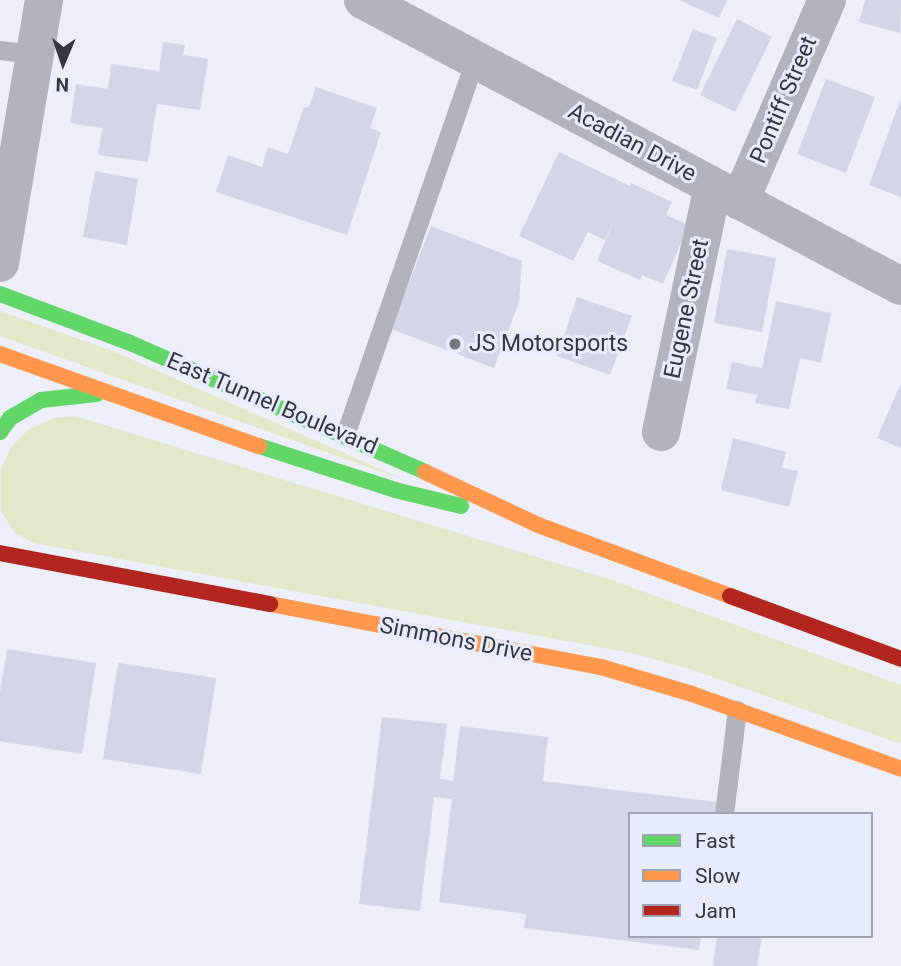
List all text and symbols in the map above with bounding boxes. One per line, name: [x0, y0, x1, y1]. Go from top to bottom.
north arrow: [28, 28, 98, 98]
street label: Pontiff Street: [745, 32, 823, 168]
text: N: [55, 73, 69, 96]
street label: Acadian Drive: [563, 98, 701, 188]
street label: Eugene Street: [659, 237, 715, 381]
place label: JS Motorsports: [469, 330, 628, 358]
marker: JS Motorsports: [447, 336, 463, 352]
street label: East Tunnel Boulevard: [162, 347, 382, 461]
street label: Simmons Drive: [377, 612, 535, 668]
legend: [628, 812, 873, 938]
text: Fast: [695, 829, 735, 853]
text: Slow: [695, 864, 740, 888]
text: Jam: [695, 899, 736, 923]

